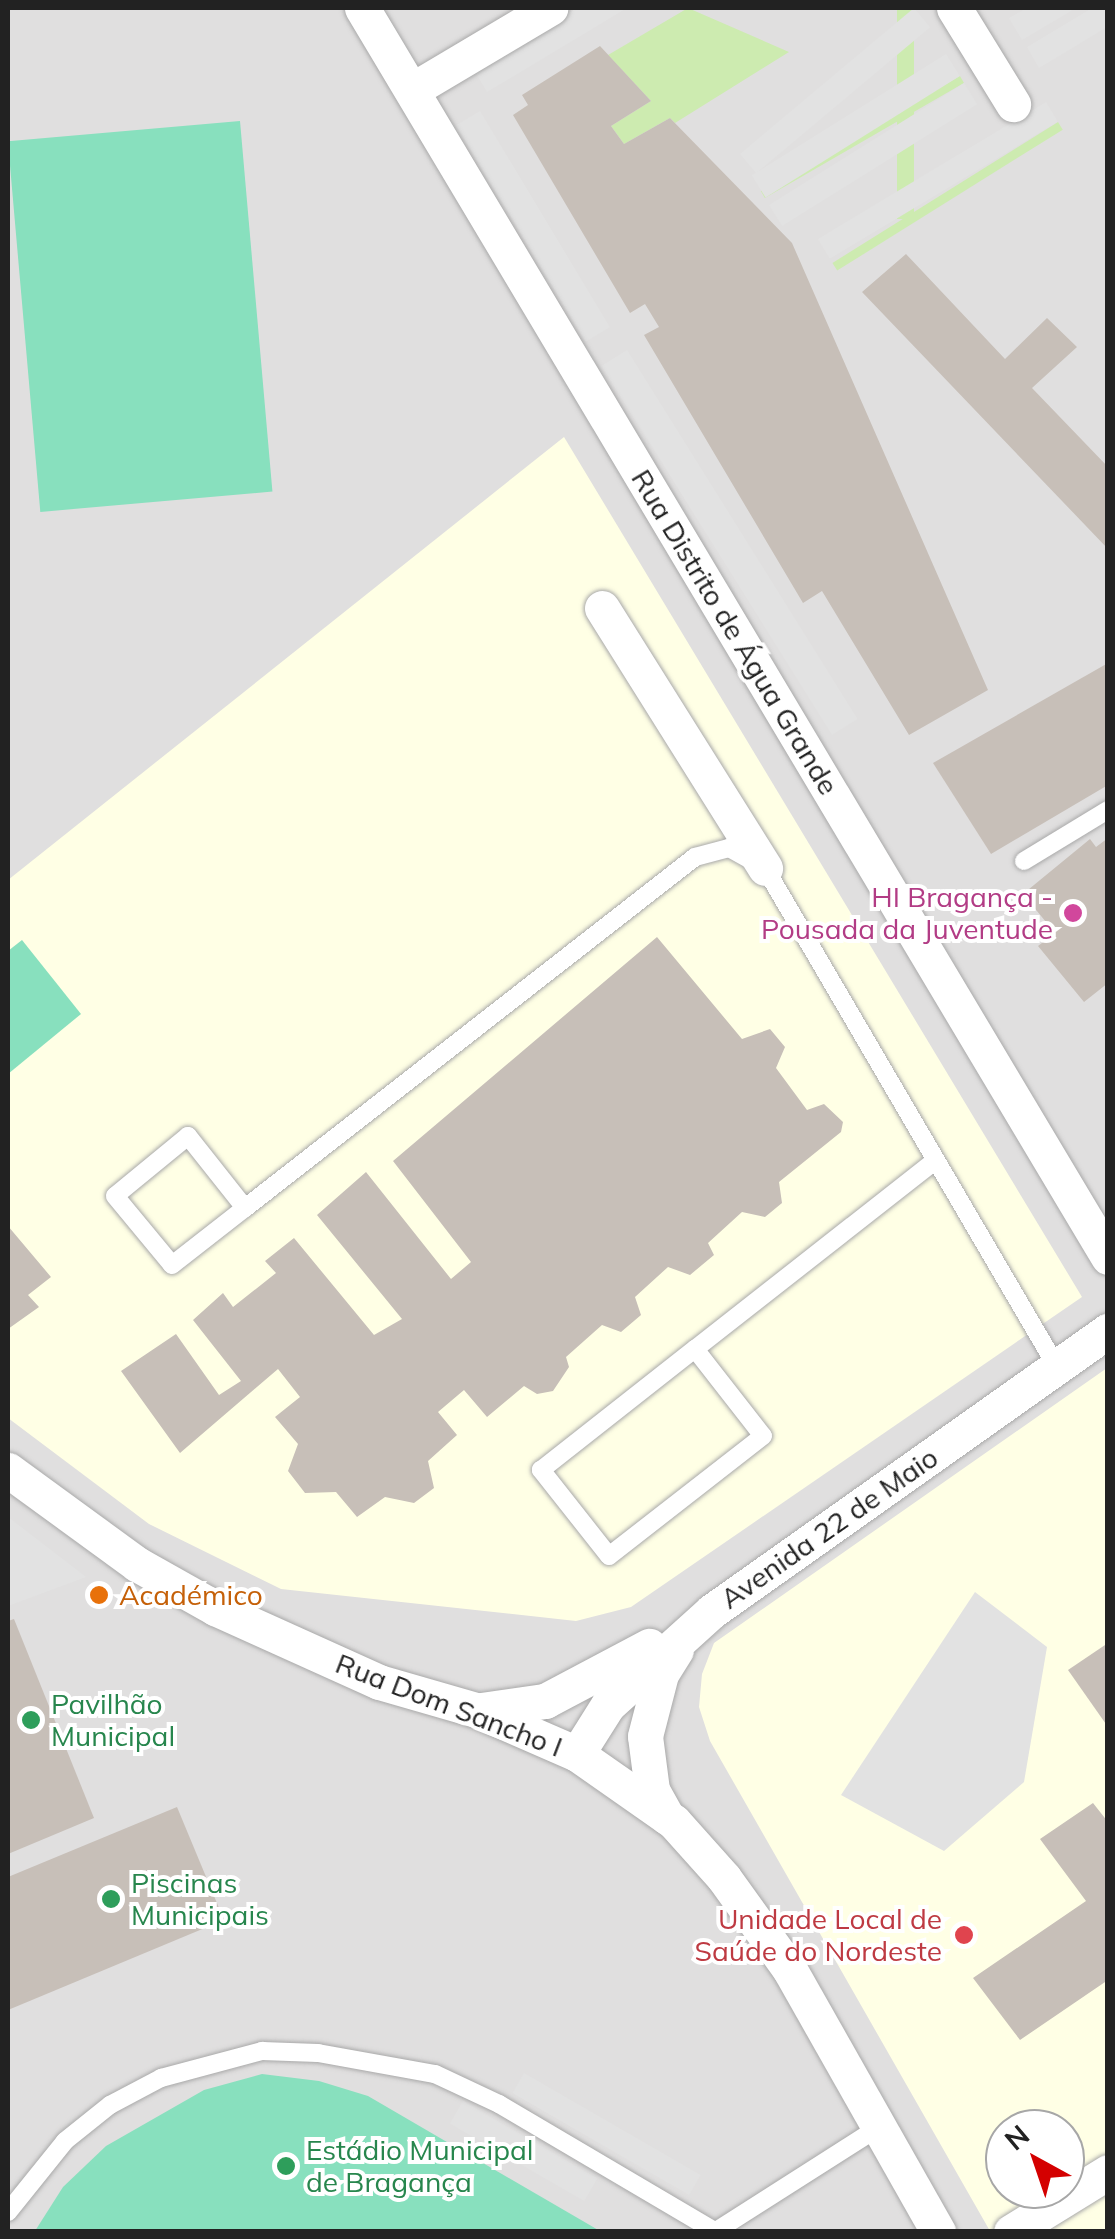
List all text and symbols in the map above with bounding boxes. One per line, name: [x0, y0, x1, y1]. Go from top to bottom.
street label: Rua Distrito de Água Grande: [624, 463, 846, 801]
place label: HI Bragança - Pousada da Juventude: [761, 880, 1053, 946]
marker: HI Bragança - Pousada da Juventude: [1062, 902, 1084, 924]
street label: Avenida 22 de Maio: [714, 1440, 944, 1616]
place label: Académico: [119, 1578, 263, 1612]
marker: Académico: [88, 1584, 110, 1606]
street label: Rua Dom Sancho I: [331, 1646, 567, 1764]
place label: Pavilhão Municipal: [51, 1687, 175, 1753]
marker: Pavilhão Municipal: [20, 1709, 42, 1731]
place label: Piscinas Municipais: [131, 1866, 269, 1932]
marker: Piscinas Municipais: [100, 1888, 122, 1910]
place label: Unidade Local de Saúde do Nordeste: [695, 1902, 942, 1968]
marker: Unidade Local de Saúde do Nordeste: [951, 1922, 977, 1948]
north arrow: [985, 2109, 1085, 2209]
text: N: [997, 2117, 1036, 2157]
place label: Estádio Municipal de Bragança: [306, 2133, 533, 2199]
marker: Estádio Municipal de Bragança: [275, 2155, 297, 2177]

